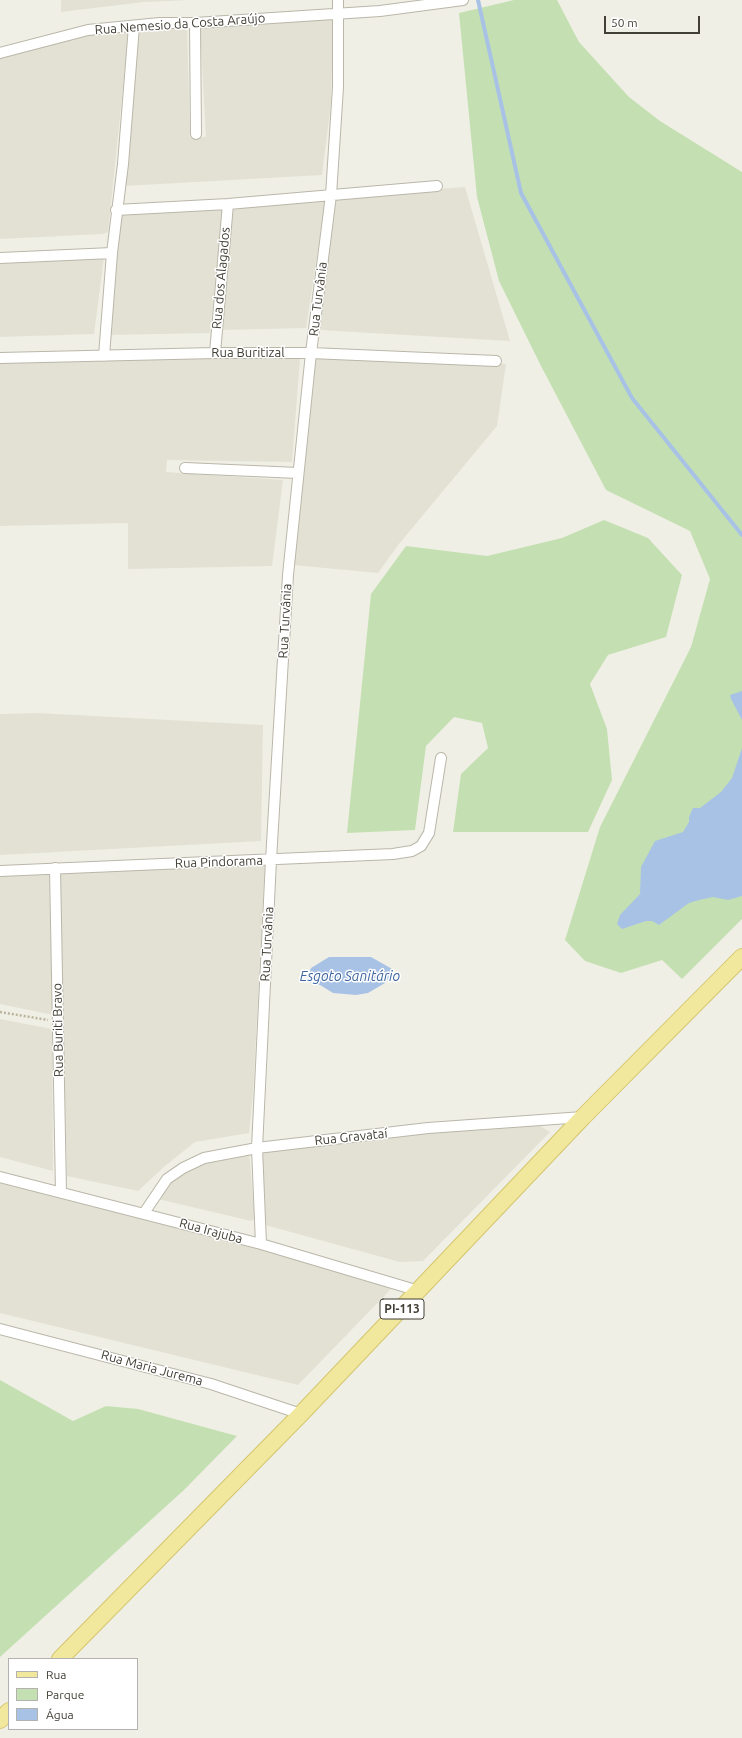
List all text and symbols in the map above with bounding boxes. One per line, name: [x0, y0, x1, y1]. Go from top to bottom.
scale bar: [606, 8, 702, 34]
street label: Rua Nemesio da Costa Araújo: [94, 10, 266, 38]
text: 50 m: [611, 16, 638, 29]
street label: Rua dos Alagados: [209, 226, 233, 330]
street label: Rua Turvânia: [306, 261, 330, 337]
street label: Rua Buritizal: [211, 345, 285, 361]
street label: Rua Turvânia: [275, 583, 295, 659]
street label: Rua Pindorama: [175, 853, 263, 871]
street label: Rua Turvânia: [257, 906, 277, 982]
water label: Esgoto Sanitário: [300, 968, 400, 984]
street label: Rua Buriti Bravo: [49, 983, 67, 1077]
street label: Rua Gravataí: [314, 1125, 388, 1149]
street label: Rua Irajuba: [178, 1215, 244, 1247]
road number: PI-113: [380, 1299, 424, 1319]
street label: Rua Maria Jurema: [99, 1347, 205, 1389]
legend: [8, 1658, 138, 1730]
text: Rua: [46, 1668, 67, 1681]
text: Parque: [46, 1688, 84, 1701]
text: Água: [46, 1708, 74, 1721]

